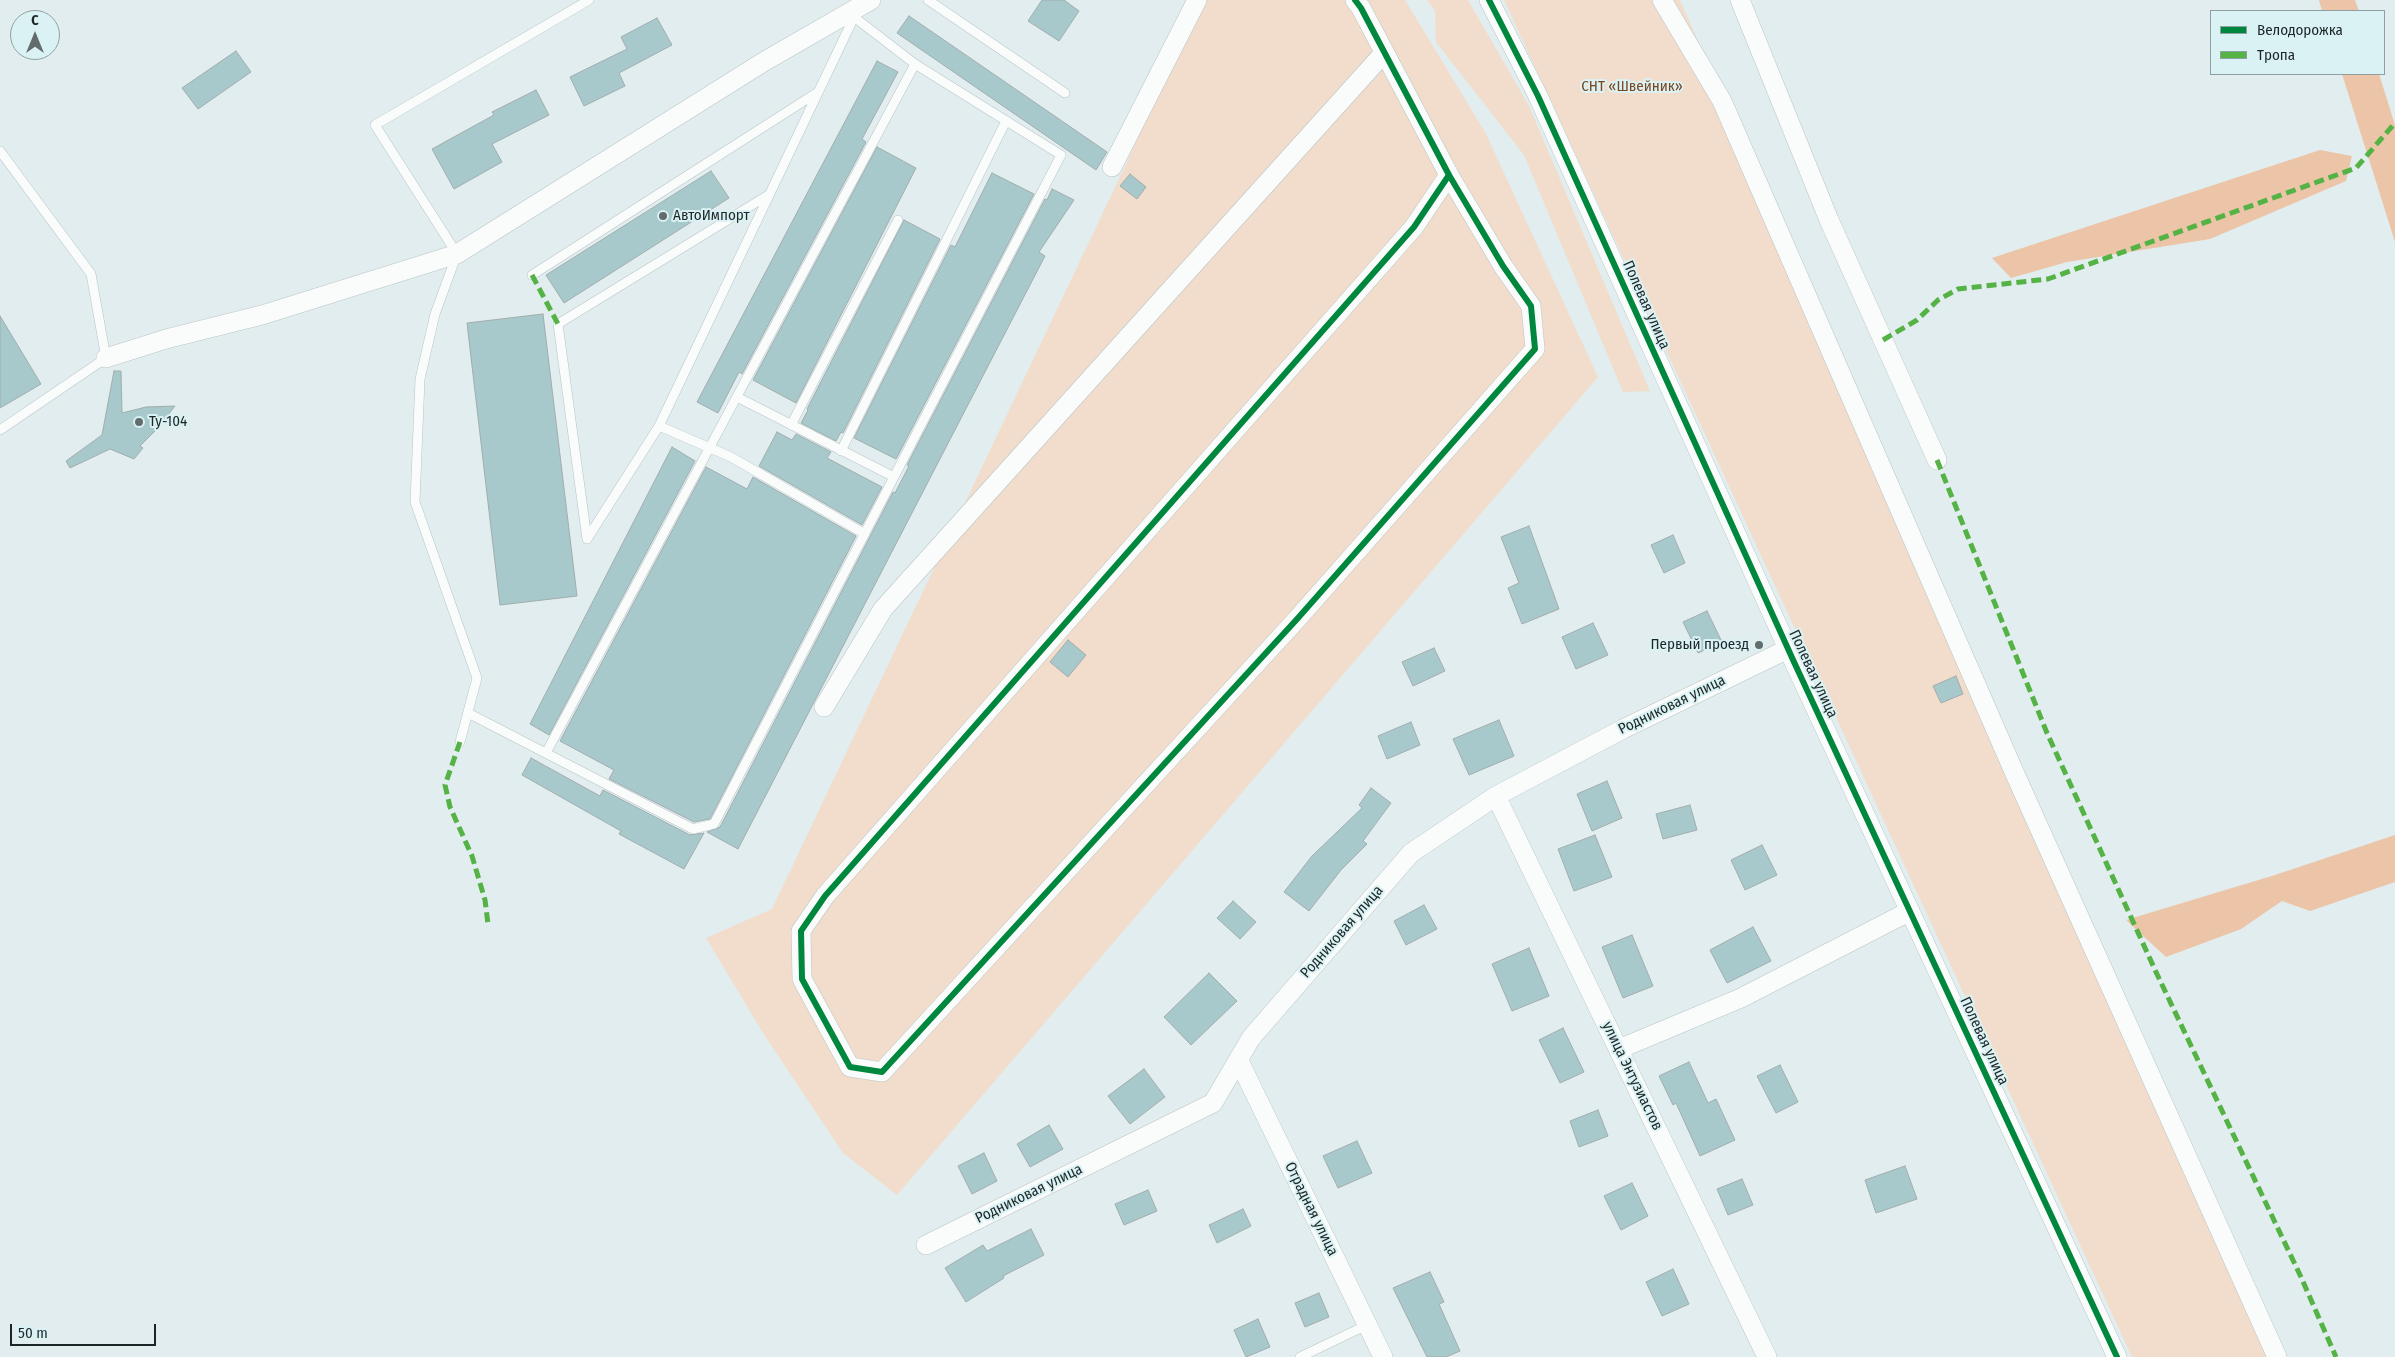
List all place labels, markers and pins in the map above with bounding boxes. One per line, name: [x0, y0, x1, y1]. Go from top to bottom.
place label: АвтоИмпорт: [673, 207, 750, 225]
marker: АвтоИмпорт: [657, 210, 669, 222]
place label: Ту-104: [149, 413, 187, 431]
marker: Ту-104: [133, 416, 145, 428]
place label: Первый проезд: [1651, 636, 1749, 654]
marker: Первый проезд: [1753, 639, 1765, 651]

